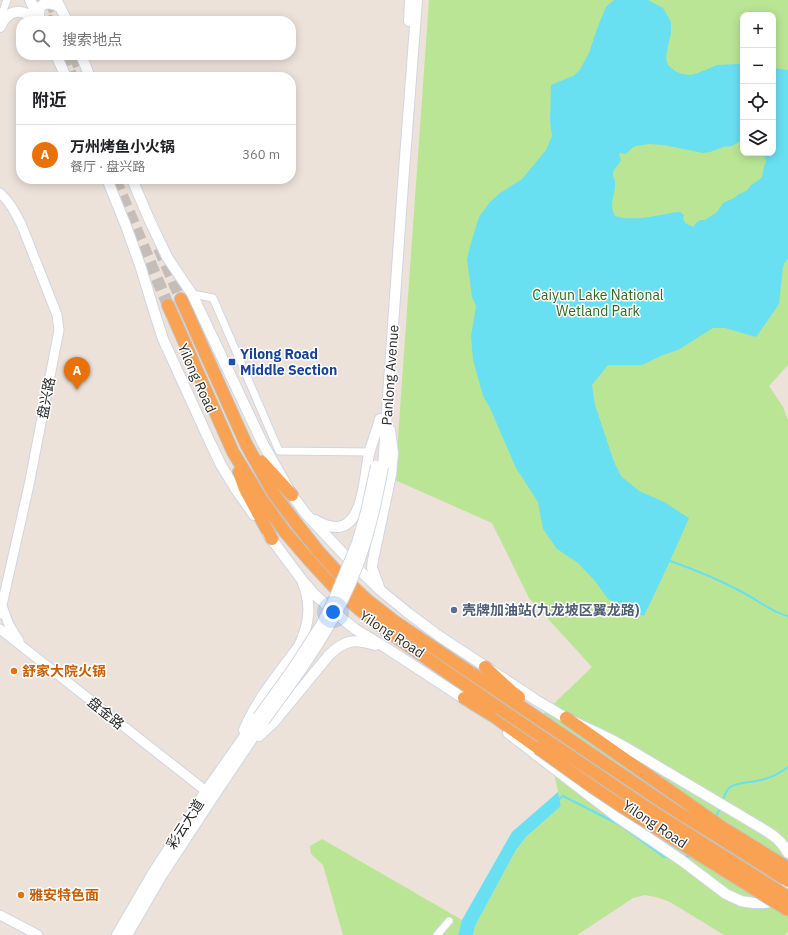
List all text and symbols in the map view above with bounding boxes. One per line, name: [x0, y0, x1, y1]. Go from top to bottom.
map controls: [740, 12, 776, 156]
button: +: [740, 12, 776, 48]
search box: [16, 16, 296, 60]
icon: search: [30, 27, 52, 49]
text: 搜索地点: [62, 30, 122, 49]
button: −: [740, 48, 776, 84]
button: locate: [740, 84, 776, 120]
text: 附近: [32, 89, 66, 111]
button: layers: [740, 120, 776, 156]
text: 万州烤鱼小火锅: [70, 137, 175, 156]
text: A: [41, 146, 49, 163]
text: 360 m: [242, 146, 280, 163]
text: 餐厅 · 盘兴路: [70, 158, 145, 175]
park label: Caiyun Lake National Wetland Park: [532, 286, 664, 320]
street label: Panlong Avenue: [378, 324, 403, 426]
street label: Yilong Road: [174, 341, 220, 415]
place label: Yilong Road Middle Section: [240, 345, 337, 379]
pin: A: [64, 357, 90, 390]
marker: Yilong Road Middle Section: [227, 357, 237, 367]
street label: 盘兴路: [33, 376, 59, 420]
place label: 壳牌加油站(九龙坡区翼龙路): [462, 601, 640, 619]
your location: [323, 602, 343, 622]
marker: 壳牌加油站(九龙坡区翼龙路): [449, 605, 459, 615]
street label: Yilong Road: [356, 606, 428, 662]
place label: 舒家大院火锅: [22, 662, 106, 680]
marker: 舒家大院火锅: [9, 666, 19, 676]
street label: 盘金路: [84, 693, 128, 733]
street label: 彩云大道: [162, 796, 208, 852]
street label: Yilong Road: [619, 796, 691, 852]
place label: 雅安特色面: [29, 886, 99, 904]
marker: 雅安特色面: [16, 890, 26, 900]

